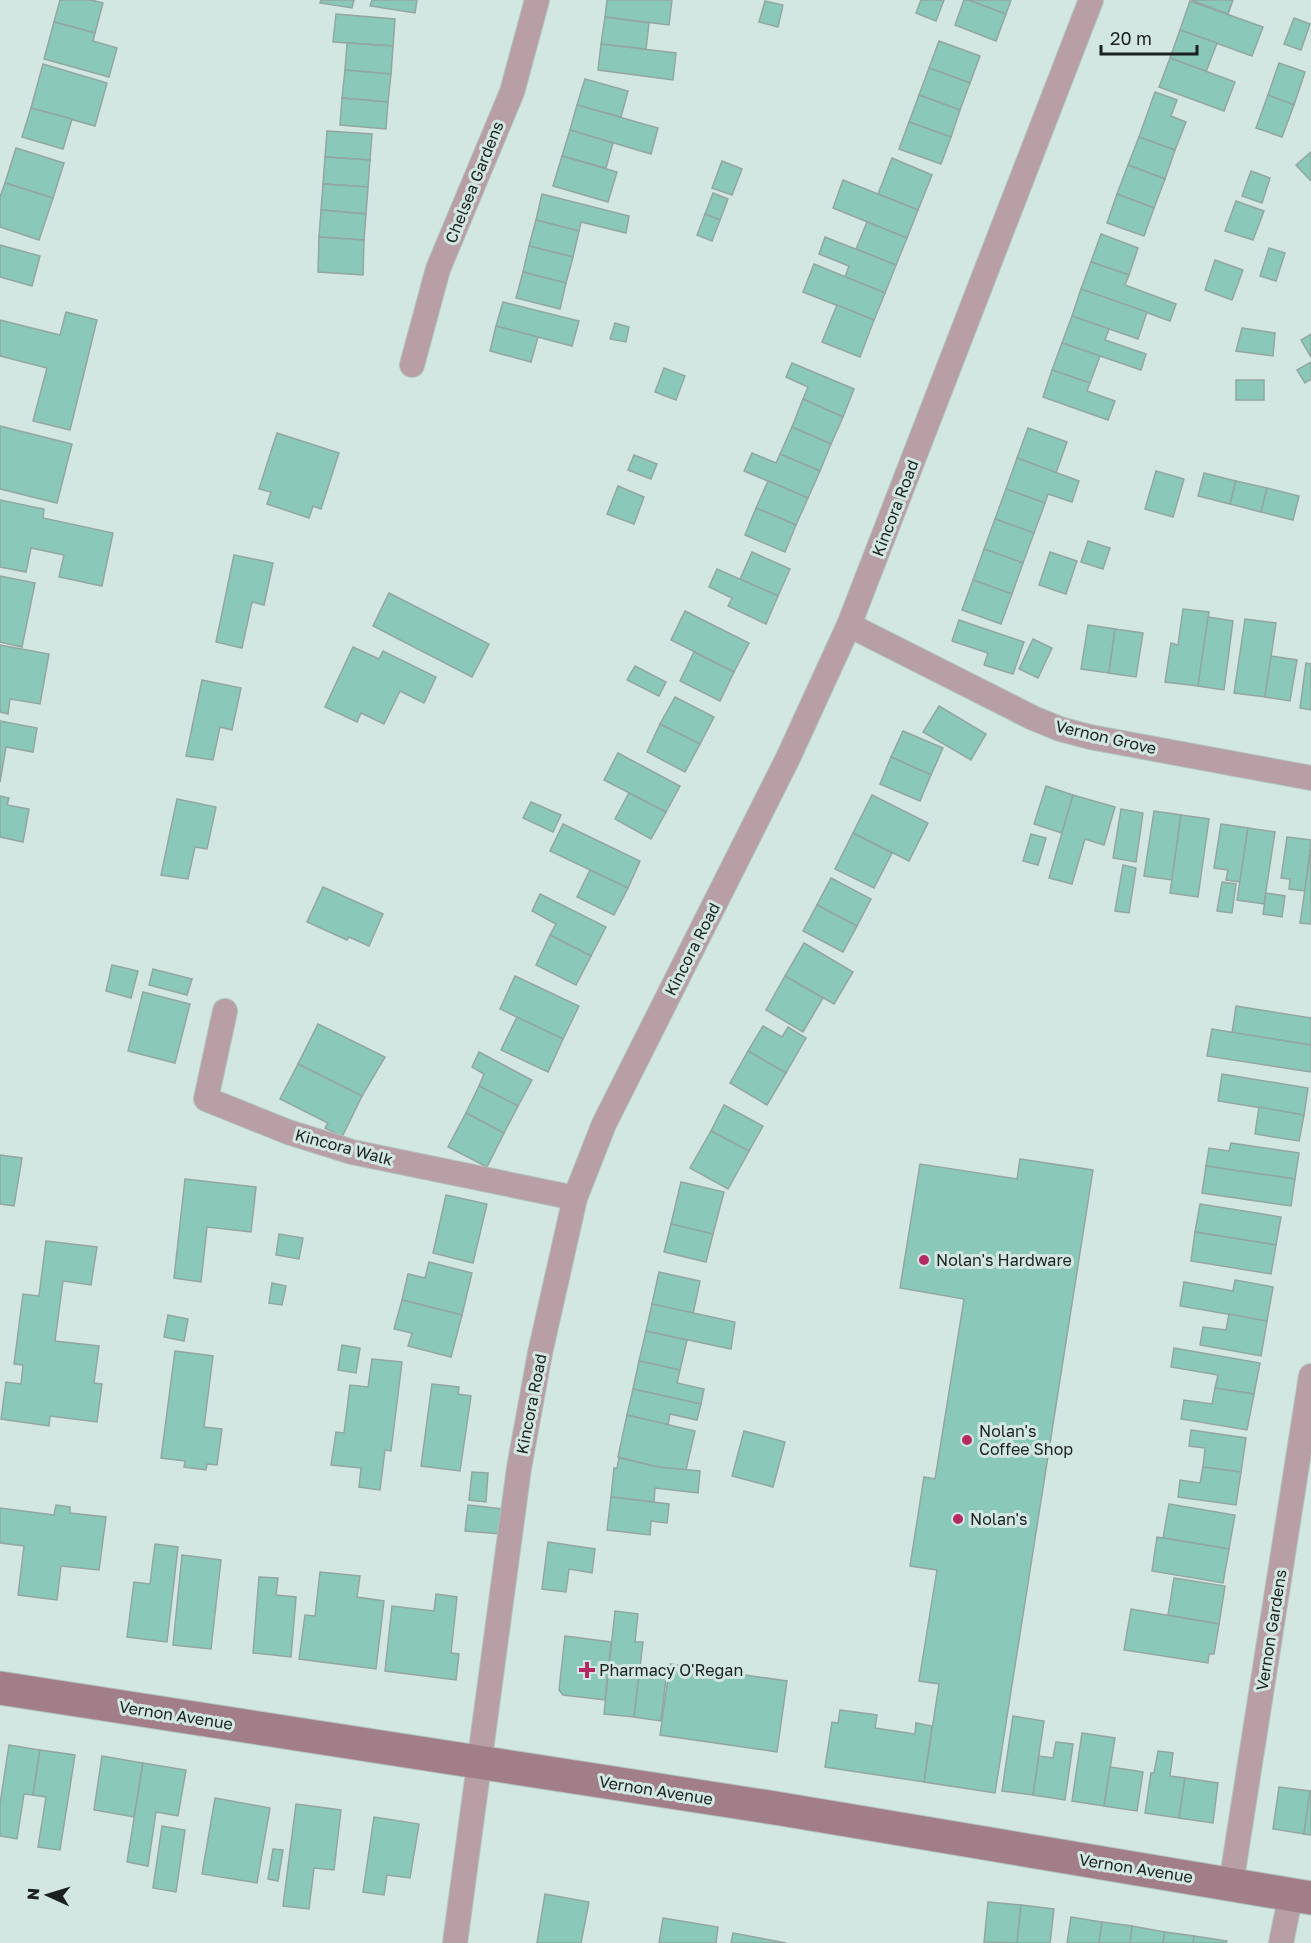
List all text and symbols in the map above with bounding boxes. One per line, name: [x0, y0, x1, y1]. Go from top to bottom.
scale bar: [1101, 18, 1197, 56]
text: 20 m: [1110, 27, 1152, 49]
street label: Chelsea Gardens: [440, 118, 508, 246]
street label: Kincora Road: [867, 457, 923, 559]
street label: Vernon Grove: [1054, 716, 1158, 758]
street label: Kincora Road: [660, 899, 724, 999]
street label: Kincora Walk: [293, 1124, 395, 1170]
place label: Nolan's Hardware: [936, 1250, 1072, 1270]
marker: Nolan's Hardware: [917, 1253, 931, 1267]
street label: Kincora Road: [511, 1352, 551, 1456]
place label: Nolan's Coffee Shop: [979, 1421, 1073, 1459]
marker: Nolan's Coffee Shop: [960, 1433, 974, 1447]
place label: Nolan's: [970, 1509, 1028, 1529]
marker: Nolan's: [951, 1512, 965, 1526]
street label: Vernon Gardens: [1252, 1568, 1290, 1692]
place label: Pharmacy O'Regan: [599, 1660, 743, 1680]
marker: Pharmacy O'Regan: [580, 1663, 594, 1677]
street label: Vernon Avenue: [118, 1696, 234, 1734]
street label: Vernon Avenue: [598, 1771, 714, 1809]
street label: Vernon Avenue: [1078, 1849, 1194, 1887]
north arrow: [18, 1865, 78, 1925]
text: N: [23, 1887, 43, 1901]

